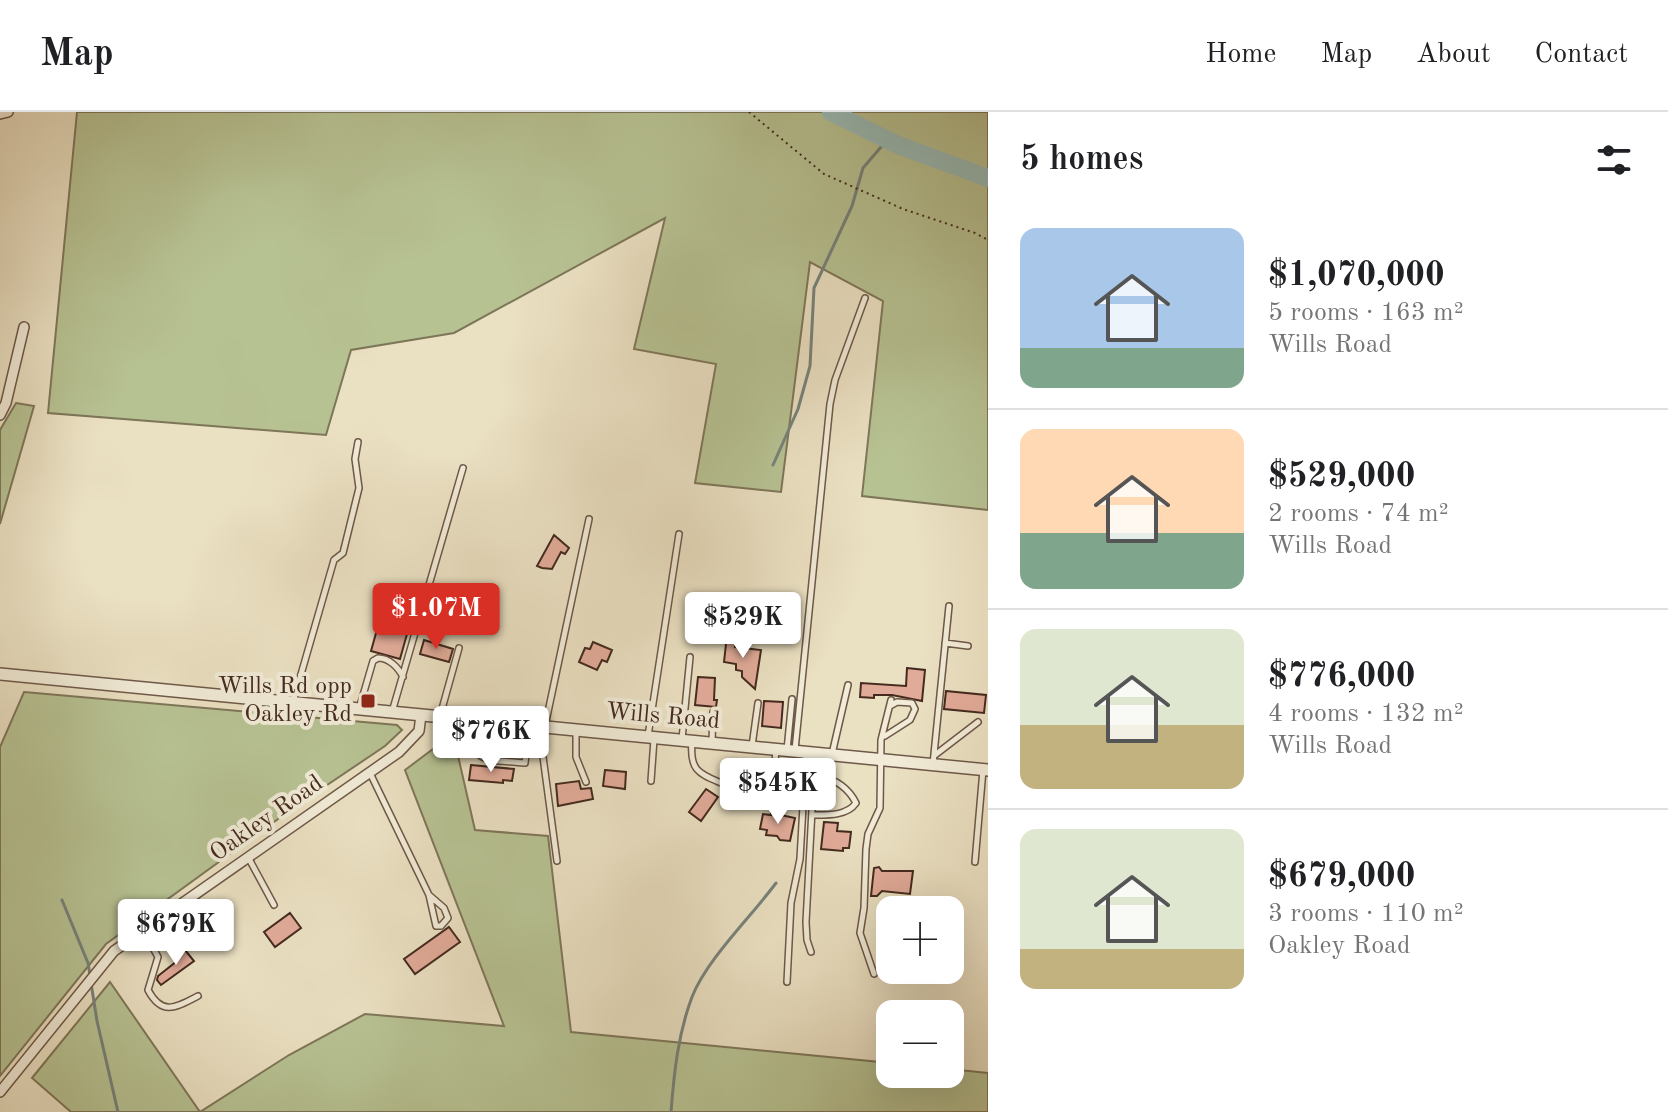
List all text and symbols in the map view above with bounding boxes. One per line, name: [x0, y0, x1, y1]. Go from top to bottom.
text: Map: [40, 36, 114, 74]
text: Home: [1205, 41, 1276, 69]
text: Map: [1320, 41, 1372, 69]
text: About: [1416, 41, 1491, 69]
text: Contact: [1535, 41, 1628, 69]
icon: filters: [1592, 138, 1636, 182]
text: 5 homes: [1020, 143, 1143, 177]
text: $1,070,000: [1268, 259, 1445, 293]
icon: home: [1084, 260, 1180, 356]
text: 5 rooms · 163 m²: [1268, 300, 1464, 326]
text: Wills Road: [1268, 332, 1392, 358]
text: $529,000: [1268, 460, 1416, 494]
icon: home: [1084, 461, 1180, 557]
text: 2 rooms · 74 m²: [1268, 501, 1449, 527]
text: Wills Road: [1268, 533, 1392, 559]
pin: $1.07M: [371, 583, 501, 651]
pin: $529K: [687, 592, 799, 660]
text: $1.07M: [391, 596, 481, 622]
text: $529K: [703, 605, 783, 631]
text: $776,000: [1268, 660, 1416, 694]
icon: home: [1084, 661, 1180, 757]
place label: Wills Rd opp Oakley Rd: [218, 675, 352, 727]
marker: Wills Rd opp Oakley Rd: [359, 692, 377, 710]
street label: Wills Road: [605, 700, 721, 734]
text: 4 rooms · 132 m²: [1268, 701, 1464, 727]
pin: $776K: [435, 706, 547, 774]
text: $776K: [451, 719, 531, 745]
text: Wills Road: [1268, 733, 1392, 759]
pin: $545K: [722, 758, 834, 826]
street label: Oakley Road: [206, 771, 328, 867]
text: $545K: [738, 771, 818, 797]
text: $679,000: [1268, 860, 1416, 894]
icon: home: [1084, 861, 1180, 957]
map controls: [876, 896, 964, 1088]
button: +: [876, 896, 964, 984]
pin: $679K: [120, 899, 232, 967]
text: 3 rooms · 110 m²: [1268, 901, 1464, 927]
text: $679K: [136, 912, 216, 938]
text: Oakley Road: [1268, 933, 1411, 959]
button: −: [876, 1000, 964, 1088]

